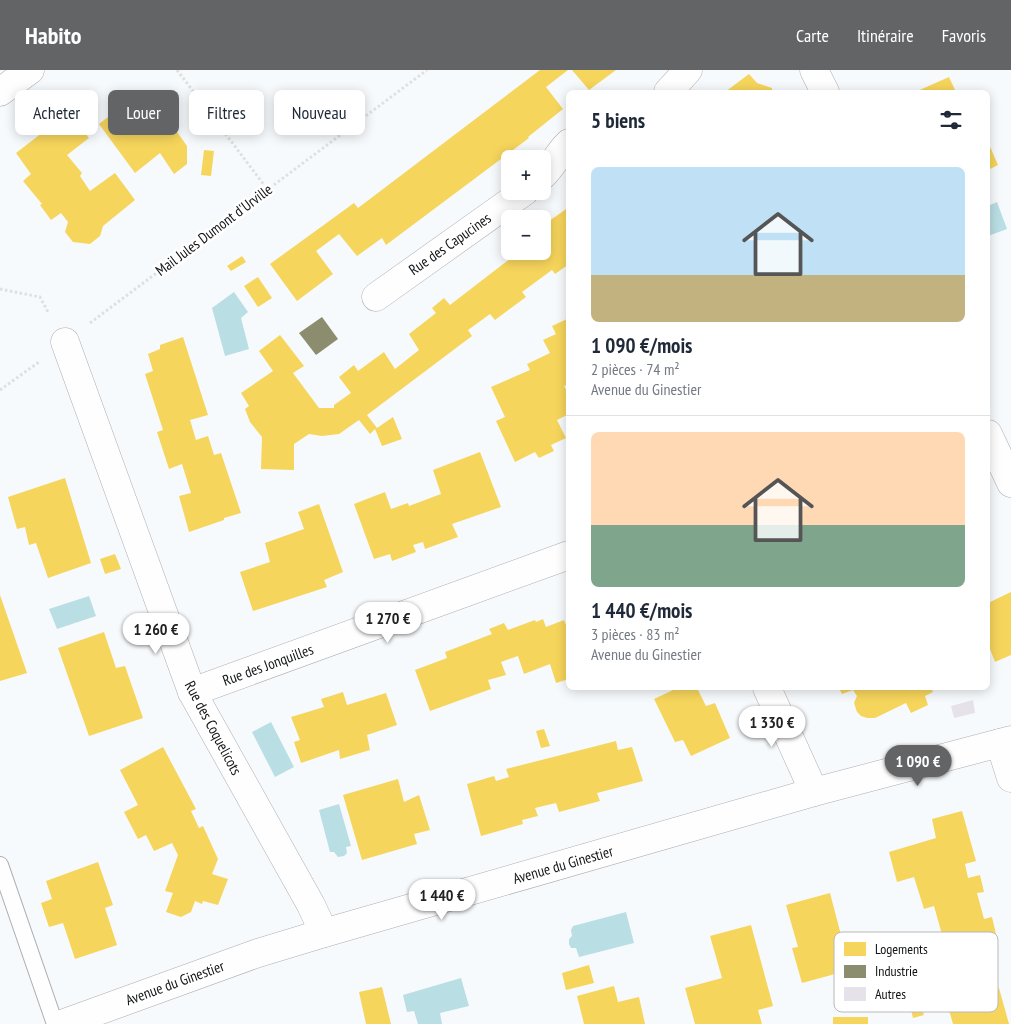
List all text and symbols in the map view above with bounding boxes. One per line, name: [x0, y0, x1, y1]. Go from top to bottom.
text: Habito: [25, 20, 81, 51]
text: Carte: [796, 24, 829, 47]
text: Itinéraire: [857, 24, 914, 47]
text: Favoris: [942, 24, 986, 47]
chip: Acheter: [15, 90, 98, 135]
chip: Louer: [108, 90, 179, 135]
chip: Filtres: [189, 90, 264, 135]
chip: Nouveau: [274, 90, 365, 135]
icon: filters: [937, 106, 965, 134]
text: 5 biens: [591, 107, 645, 134]
map controls: [501, 150, 551, 260]
button: +: [501, 150, 551, 200]
street label: Mail Jules Dumont d'Urville: [151, 179, 276, 280]
icon: home: [733, 199, 823, 289]
street label: Rue des Capucines: [405, 208, 495, 279]
button: −: [501, 210, 551, 260]
text: 1 090 €/mois: [591, 332, 692, 359]
text: 2 pièces · 74 m²: [591, 359, 680, 379]
text: Avenue du Ginestier: [591, 379, 701, 399]
icon: home: [733, 465, 823, 555]
text: 1 440 €/mois: [591, 597, 692, 624]
pin: 1 270 €: [342, 602, 434, 644]
text: 1 270 €: [366, 608, 410, 628]
pin: 1 260 €: [110, 612, 202, 655]
text: 1 260 €: [134, 619, 178, 639]
text: 3 pièces · 83 m²: [591, 624, 680, 644]
street label: Rue des Jonquilles: [220, 639, 316, 690]
text: Avenue du Ginestier: [591, 644, 701, 664]
street label: Rue des Coquelicots: [181, 678, 246, 778]
pin: 1 330 €: [726, 706, 818, 748]
text: 1 330 €: [750, 712, 794, 732]
pin: 1 090 €: [872, 744, 964, 787]
text: 1 090 €: [896, 751, 940, 771]
street label: Avenue du Ginestier: [511, 841, 616, 888]
pin: 1 440 €: [396, 878, 488, 921]
text: 1 440 €: [420, 885, 464, 905]
legend: [834, 932, 998, 1012]
text: Logements: [875, 940, 928, 958]
street label: Avenue du Ginestier: [123, 956, 228, 1009]
text: Industrie: [875, 962, 918, 980]
text: Autres: [875, 985, 906, 1003]

